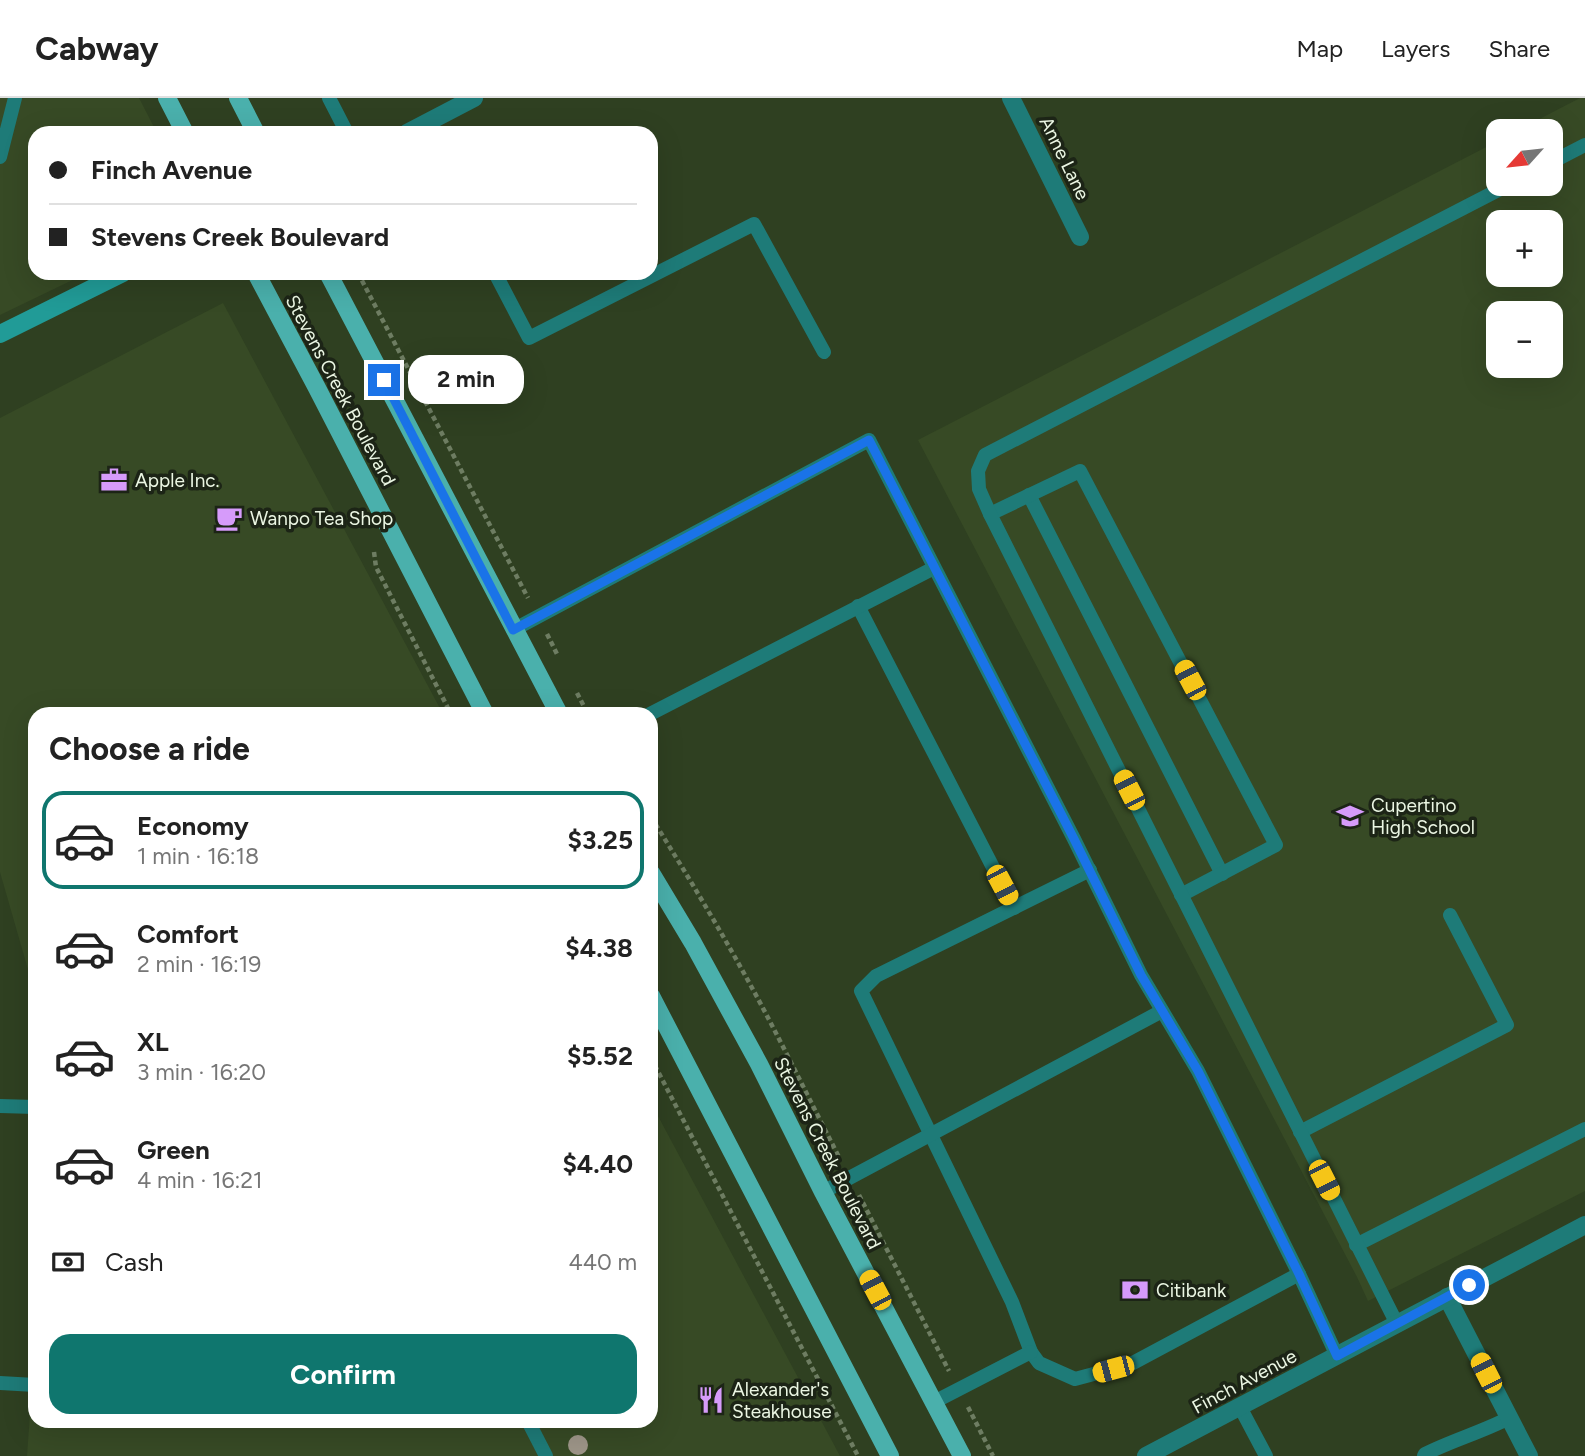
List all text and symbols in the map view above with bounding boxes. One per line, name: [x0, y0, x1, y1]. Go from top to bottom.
text: Cabway: [35, 29, 159, 68]
text: Map: [1296, 34, 1343, 63]
text: Layers: [1381, 34, 1450, 63]
text: Share: [1488, 34, 1550, 63]
street label: Anne Lane: [1035, 113, 1095, 204]
north arrow: [1486, 119, 1563, 196]
map controls: [1486, 119, 1563, 378]
text: Finch Avenue: [91, 154, 252, 186]
button: +: [1486, 210, 1563, 287]
text: Stevens Creek Boulevard: [91, 221, 389, 253]
street label: Stevens Creek Boulevard: [281, 291, 401, 489]
button: −: [1486, 301, 1563, 378]
callout: 2 min: [408, 356, 524, 404]
route end: [368, 364, 400, 396]
text: 2 min: [437, 365, 495, 393]
office icon: Apple Inc.: [99, 465, 129, 495]
place label: Apple Inc.: [135, 469, 220, 492]
cafe icon: Wanpo Tea Shop: [214, 503, 244, 533]
place label: Wanpo Tea Shop: [250, 507, 393, 530]
car: [1171, 657, 1210, 703]
text: Choose a ride: [49, 730, 250, 768]
car: [1111, 767, 1148, 813]
place label: Cupertino High School: [1371, 794, 1475, 839]
school or university icon: Cupertino High School: [1335, 801, 1365, 831]
icon: car: [53, 809, 116, 872]
text: Economy: [137, 810, 249, 842]
text: $3.25: [568, 824, 633, 856]
text: 1 min · 16:18: [137, 842, 259, 870]
car: [983, 862, 1022, 908]
icon: car: [53, 917, 116, 980]
text: Comfort: [137, 918, 239, 950]
text: $4.38: [565, 932, 633, 964]
text: 2 min · 16:19: [137, 950, 261, 978]
icon: car: [53, 1025, 116, 1088]
text: XL: [137, 1026, 169, 1058]
text: $5.52: [567, 1040, 633, 1072]
street label: Stevens Creek Boulevard: [769, 1053, 886, 1253]
text: 3 min · 16:20: [137, 1058, 266, 1086]
icon: car: [53, 1133, 116, 1196]
text: Green: [137, 1134, 210, 1166]
text: $4.40: [562, 1148, 633, 1180]
car: [1306, 1157, 1343, 1203]
text: 4 min · 16:21: [137, 1166, 263, 1194]
icon: cash: [49, 1243, 87, 1281]
text: Cash: [105, 1246, 164, 1278]
text: 440 m: [568, 1248, 637, 1276]
car: [856, 1267, 895, 1313]
route start: [1453, 1269, 1485, 1301]
bank icon: Citibank: [1120, 1275, 1150, 1305]
place label: Citibank: [1156, 1279, 1227, 1302]
button: Confirm: [49, 1334, 637, 1414]
street label: Finch Avenue: [1188, 1344, 1300, 1419]
car: [1468, 1350, 1505, 1396]
car: [1090, 1353, 1137, 1385]
place label: Alexander's Steakhouse: [732, 1378, 832, 1423]
restaurant icon: Alexander's Steakhouse: [696, 1385, 726, 1415]

